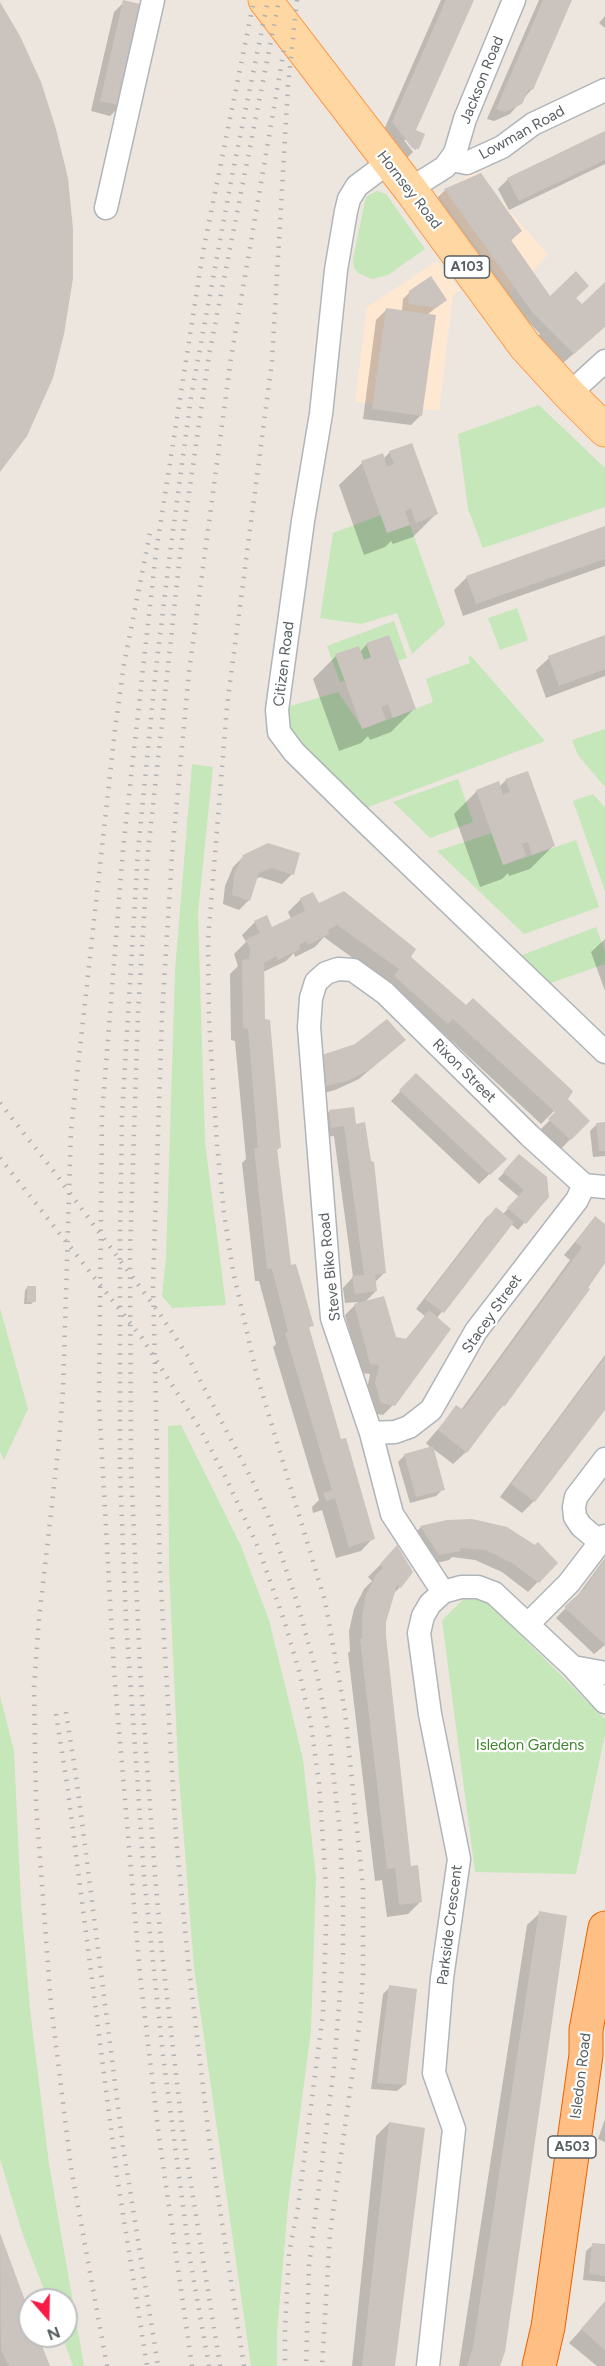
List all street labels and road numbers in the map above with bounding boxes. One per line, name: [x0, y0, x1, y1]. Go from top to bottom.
street label: Jackson Road: [456, 33, 508, 127]
street label: Lowman Road: [476, 102, 568, 164]
street label: Hornsey Road: [373, 147, 445, 233]
road number: A103: [444, 256, 490, 278]
street label: Citizen Road: [270, 620, 298, 708]
street label: Rixon Street: [428, 1035, 500, 1107]
street label: Steve Biko Road: [315, 1212, 345, 1322]
street label: Stacey Street: [458, 1271, 526, 1357]
street label: Parkside Crescent: [434, 1864, 466, 1986]
street label: Isledon Road: [567, 2032, 595, 2120]
road number: A503: [548, 2136, 596, 2158]

